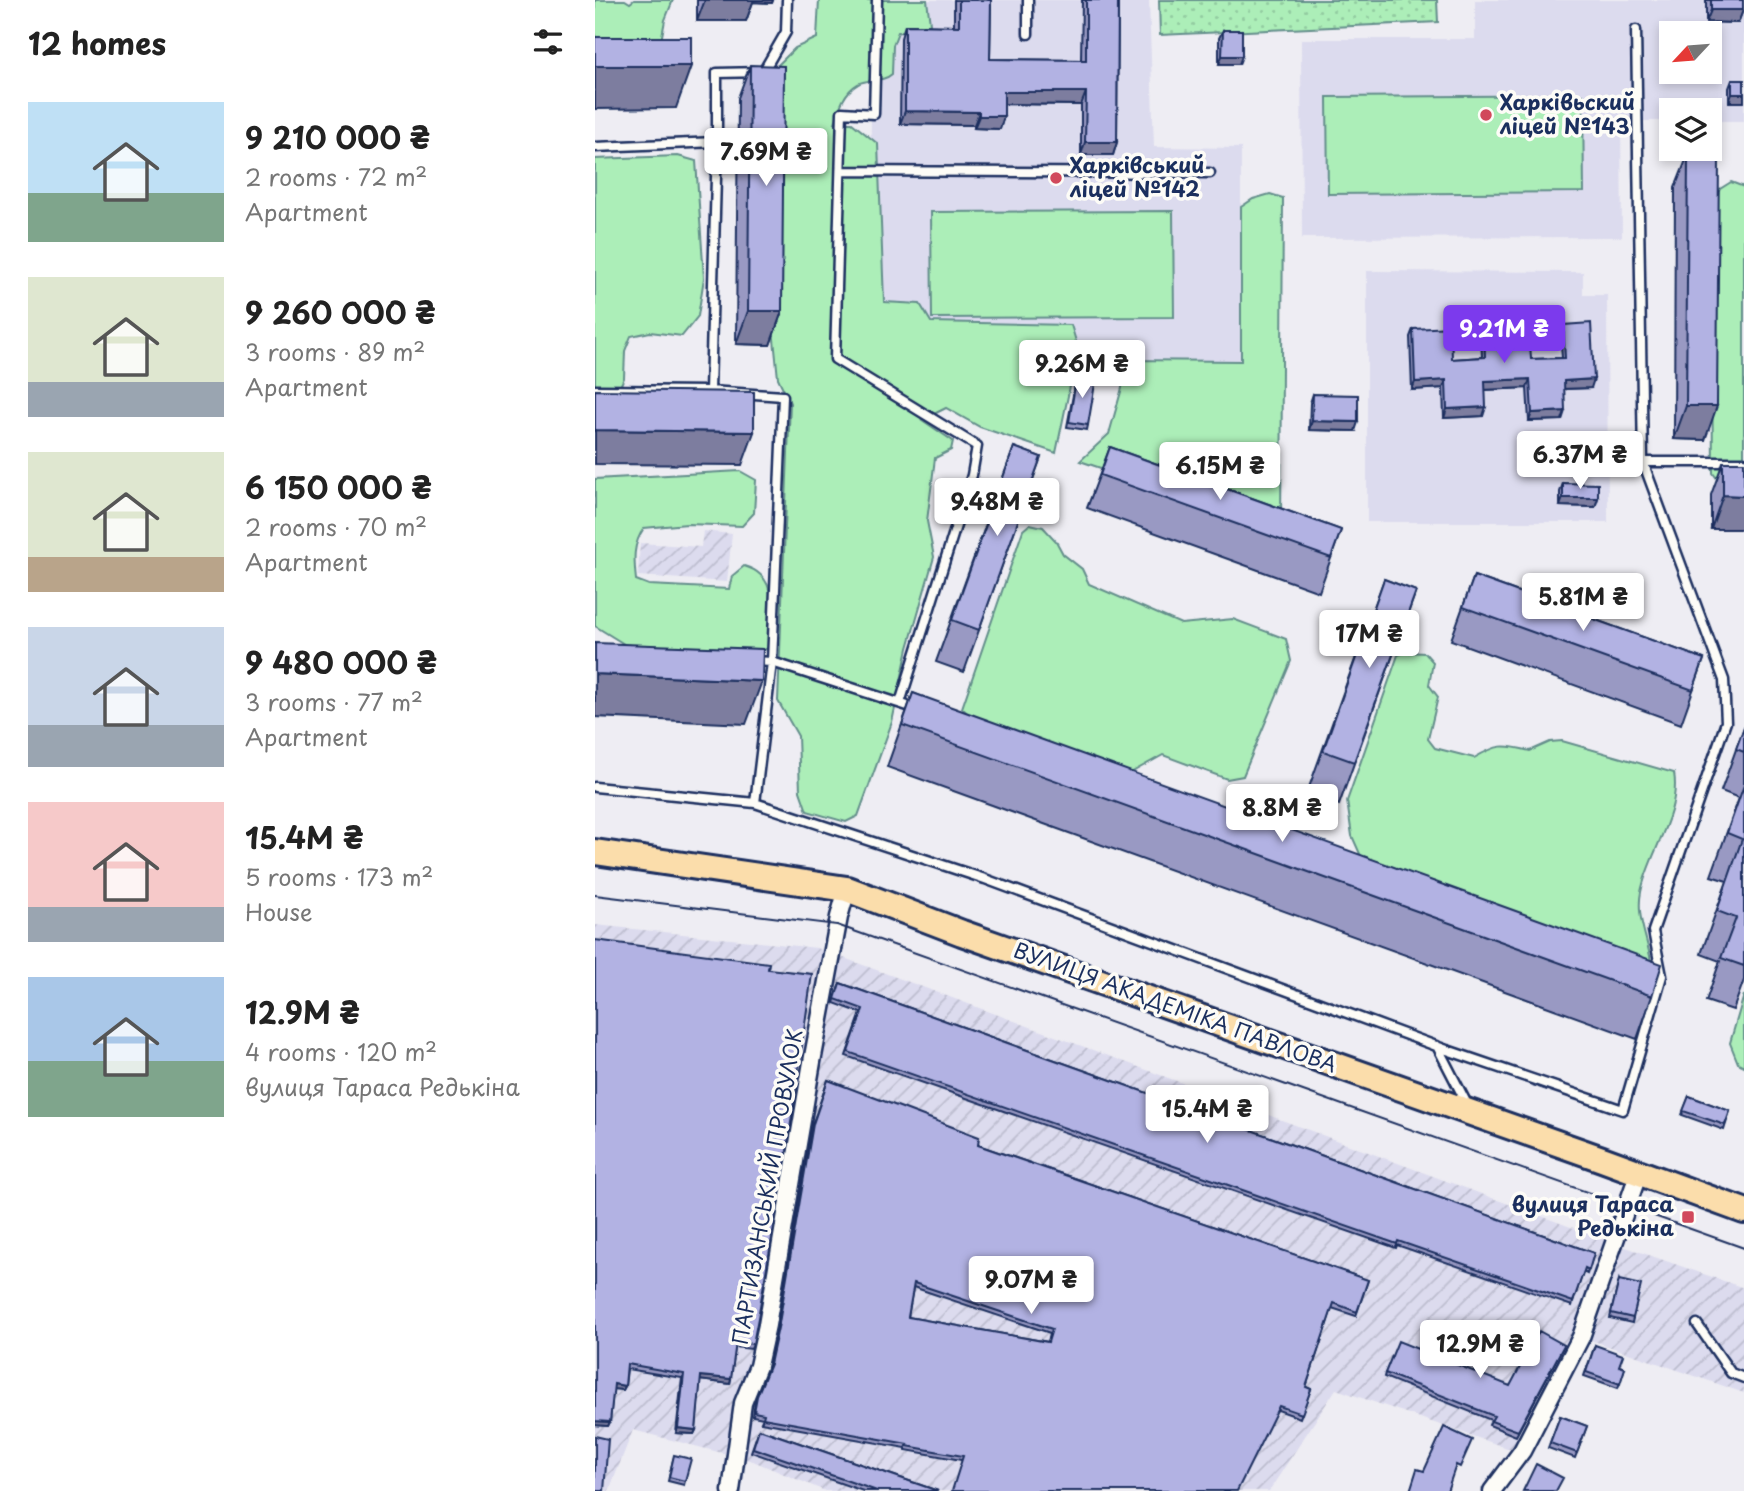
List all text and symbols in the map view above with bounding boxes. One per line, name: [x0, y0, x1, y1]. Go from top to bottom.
text: 12 homes: [28, 20, 166, 65]
north arrow: [1659, 21, 1722, 84]
map controls: [1659, 21, 1722, 161]
icon: filters: [529, 23, 567, 61]
place label: Харківьский ліцей №143: [1499, 85, 1635, 141]
button: layers: [1659, 98, 1722, 161]
marker: Харківьский ліцей №143: [1478, 107, 1494, 123]
text: 9 210 000 ₴: [245, 114, 430, 159]
pin: 7.69M ₴: [701, 128, 831, 188]
icon: home: [84, 130, 168, 214]
text: 7.69M ₴: [720, 133, 812, 168]
place label: Харківський ліцей №142: [1069, 148, 1204, 204]
text: 2 rooms · 72 m²: [245, 159, 427, 194]
marker: Харківський ліцей №142: [1048, 170, 1064, 186]
text: Apartment: [245, 194, 368, 229]
text: 9 260 000 ₴: [245, 289, 436, 334]
icon: home: [84, 305, 168, 389]
pin: 9.21M ₴: [1439, 306, 1569, 365]
text: 9.21M ₴: [1459, 310, 1549, 345]
text: 3 rooms · 89 m²: [245, 334, 425, 369]
pin: 9.26M ₴: [1017, 340, 1147, 400]
text: 9.26M ₴: [1035, 345, 1129, 380]
text: Apartment: [245, 369, 368, 404]
pin: 6.37M ₴: [1515, 432, 1645, 491]
text: 6.37M ₴: [1533, 436, 1627, 471]
pin: 6.15M ₴: [1155, 442, 1285, 502]
text: 6.15M ₴: [1175, 447, 1265, 482]
text: 6 150 000 ₴: [245, 464, 432, 509]
pin: 9.48M ₴: [932, 478, 1062, 538]
icon: home: [84, 480, 168, 564]
text: 9.48M ₴: [950, 483, 1044, 518]
text: 2 rooms · 70 m²: [245, 509, 427, 544]
text: Apartment: [245, 544, 368, 579]
pin: 5.81M ₴: [1518, 574, 1648, 633]
text: 5.81M ₴: [1538, 578, 1628, 613]
pin: 17M ₴: [1320, 610, 1418, 670]
text: 17M ₴: [1335, 615, 1403, 650]
text: 9 480 000 ₴: [245, 639, 437, 684]
icon: home: [84, 655, 168, 739]
text: 3 rooms · 77 m²: [245, 684, 423, 719]
text: Apartment: [245, 719, 368, 754]
pin: 8.8M ₴: [1225, 784, 1339, 844]
text: 8.8M ₴: [1242, 789, 1322, 824]
text: 15.4M ₴: [245, 814, 363, 859]
icon: home: [84, 830, 168, 914]
text: 5 rooms · 173 m²: [245, 859, 433, 894]
text: House: [245, 894, 312, 929]
street label: ВУЛИЦЯ АКАДЕМІКА ПАВЛОВА: [1010, 933, 1342, 1080]
text: 12.9M ₴: [245, 989, 360, 1034]
icon: home: [84, 1005, 168, 1089]
street label: ПАРТИЗАНСЬКИЙ ПРОВУЛОК: [723, 1026, 810, 1347]
text: 4 rooms · 120 m²: [245, 1034, 437, 1069]
text: вулиця Тараса Редькіна: [245, 1069, 520, 1104]
pin: 15.4M ₴: [1142, 1086, 1272, 1145]
text: 15.4M ₴: [1162, 1090, 1252, 1125]
place label: вулиця Тараса Редькіна: [1512, 1187, 1674, 1243]
marker: вулиця Тараса Редькіна: [1680, 1209, 1696, 1225]
pin: 9.07M ₴: [966, 1256, 1096, 1316]
text: 9.07M ₴: [985, 1261, 1077, 1296]
pin: 12.9M ₴: [1415, 1320, 1545, 1380]
text: 12.9M ₴: [1436, 1325, 1524, 1360]

